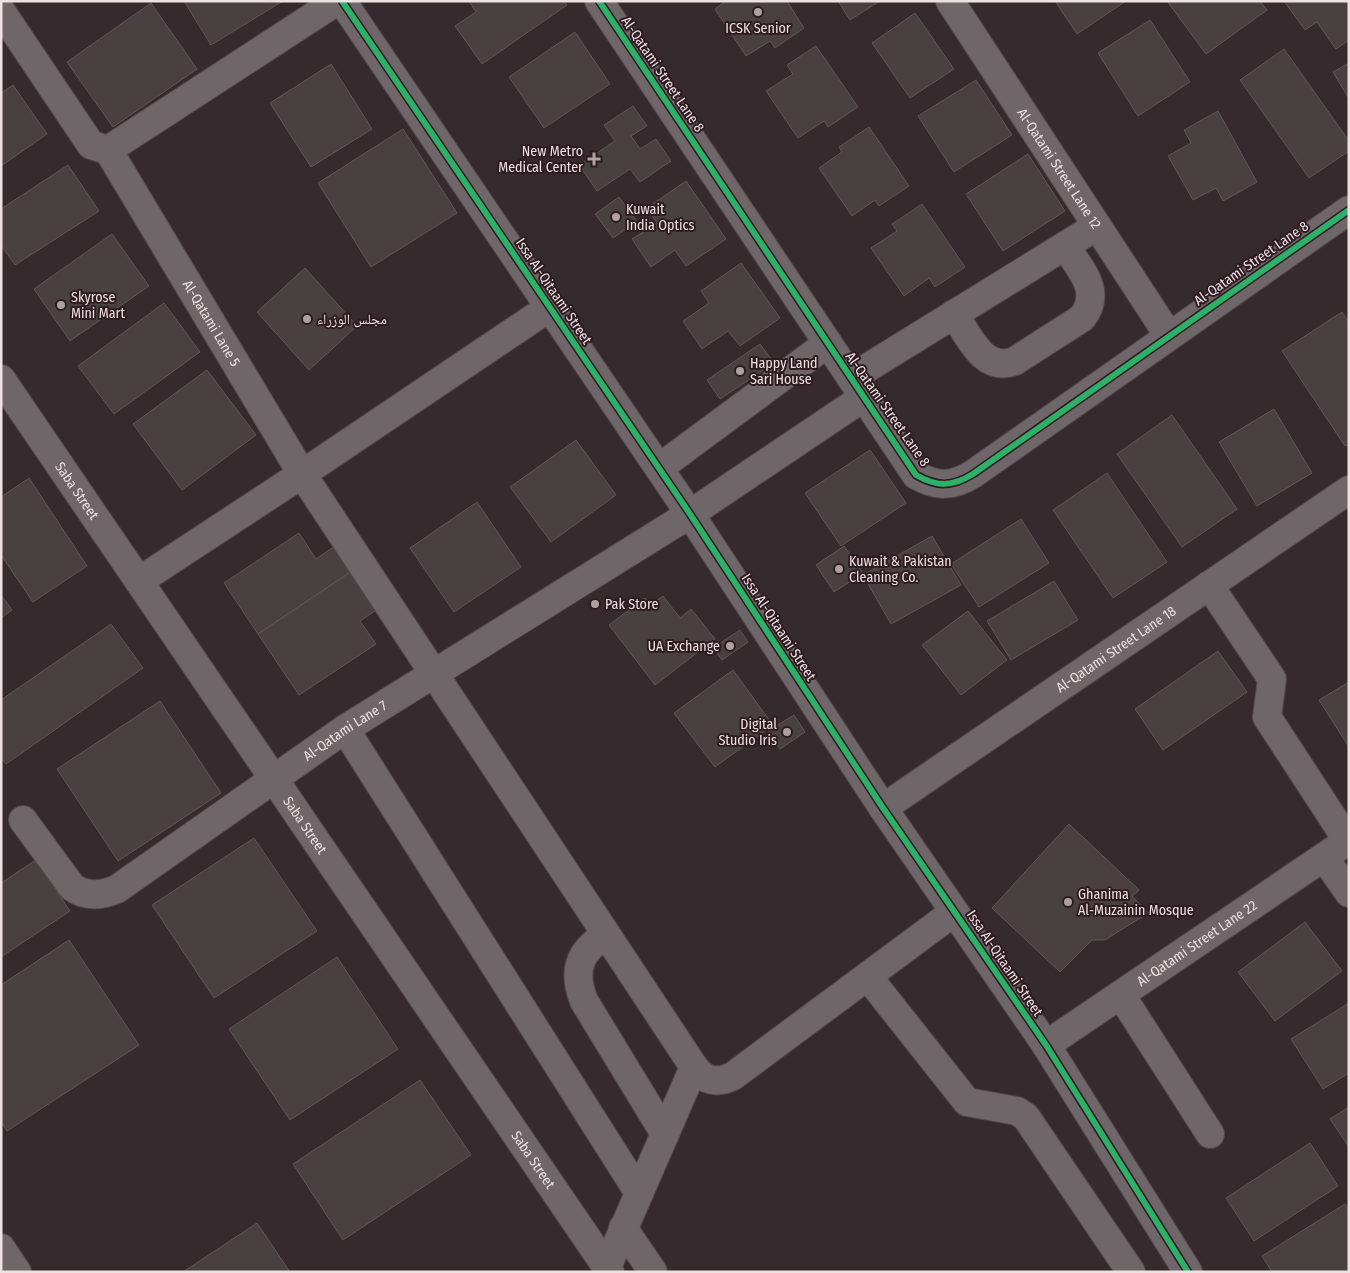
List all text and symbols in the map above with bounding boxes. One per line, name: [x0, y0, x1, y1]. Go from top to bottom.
marker: ICSK Senior: [752, 6, 764, 18]
street label: Al-Qatami Street Lane 8: [618, 13, 708, 135]
place label: ICSK Senior: [725, 20, 791, 37]
street label: Al-Qatami Street Lane 12: [1013, 105, 1105, 232]
place label: New Metro Medical Center: [498, 143, 583, 176]
marker: New Metro Medical Center: [587, 152, 601, 166]
place label: Kuwait India Optics: [626, 201, 695, 234]
marker: Kuwait India Optics: [610, 211, 622, 223]
street label: Al-Qatami Street Lane 8: [1191, 218, 1312, 309]
street label: Issa Al-Qitaami Street: [512, 235, 596, 348]
street label: Al-Qatami Lane 5: [179, 277, 244, 370]
place label: Skyrose Mini Mart: [71, 289, 125, 322]
marker: Skyrose Mini Mart: [55, 299, 67, 311]
place label: مجلس الوزراء: [317, 311, 387, 328]
marker: مجلس الوزراء: [301, 313, 313, 325]
street label: Al-Qatami Street Lane 8: [842, 349, 933, 470]
place label: Happy Land Sari House: [750, 355, 818, 388]
marker: Happy Land Sari House: [734, 365, 746, 377]
street label: Saba Street: [51, 459, 102, 523]
place label: Kuwait & Pakistan Cleaning Co.: [849, 553, 952, 586]
marker: Kuwait & Pakistan Cleaning Co.: [833, 563, 845, 575]
street label: Issa Al-Qitaami Street: [738, 571, 820, 684]
place label: Pak Store: [605, 596, 658, 613]
marker: Pak Store: [589, 598, 601, 610]
street label: Al-Qatami Street Lane 18: [1053, 603, 1179, 696]
place label: UA Exchange: [648, 638, 720, 655]
marker: UA Exchange: [724, 640, 736, 652]
street label: Al-Qatami Lane 7: [300, 697, 390, 765]
place label: Digital Studio Iris: [718, 716, 777, 749]
marker: Digital Studio Iris: [781, 726, 793, 738]
street label: Saba Street: [279, 793, 331, 858]
place label: Ghanima Al-Muzainin Mosque: [1078, 886, 1194, 919]
marker: Ghanima Al-Muzainin Mosque: [1062, 896, 1074, 908]
street label: Al-Qatami Street Lane 22: [1134, 897, 1260, 990]
street label: Issa Al-Qitaami Street: [963, 907, 1047, 1020]
street label: Saba Street: [507, 1128, 559, 1192]

